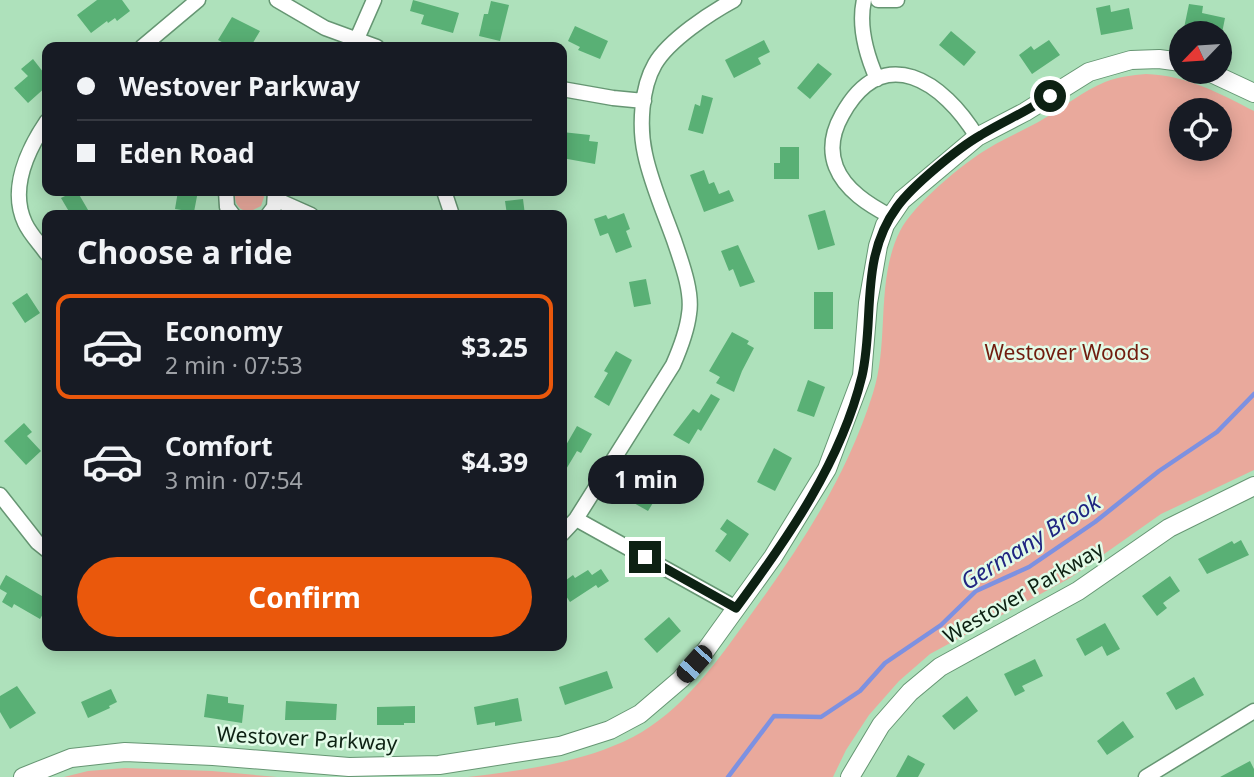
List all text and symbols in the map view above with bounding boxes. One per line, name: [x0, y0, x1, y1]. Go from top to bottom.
north arrow: [1169, 21, 1232, 84]
map controls: [1169, 21, 1232, 161]
text: Westover Parkway: [119, 68, 360, 104]
route start: [1034, 80, 1066, 112]
button: locate: [1169, 98, 1232, 161]
text: Eden Road: [119, 135, 255, 171]
text: Choose a ride: [77, 230, 293, 273]
text: Economy: [165, 313, 283, 349]
icon: car: [81, 315, 144, 378]
text: $3.25: [461, 329, 528, 365]
park label: Westover Woods: [984, 338, 1150, 366]
text: 2 min · 07:53: [165, 349, 303, 381]
text: Comfort: [165, 428, 273, 464]
icon: car: [81, 430, 144, 493]
text: $4.39: [461, 444, 528, 480]
callout: 1 min: [587, 456, 703, 504]
text: 1 min: [614, 463, 678, 495]
text: 3 min · 07:54: [165, 464, 303, 496]
water label: Germany Brook: [954, 484, 1107, 597]
street label: Westover Parkway: [938, 535, 1109, 649]
route end: [629, 541, 661, 573]
button: Confirm: [77, 557, 532, 637]
car: [673, 641, 716, 687]
street label: Westover Parkway: [216, 719, 398, 757]

